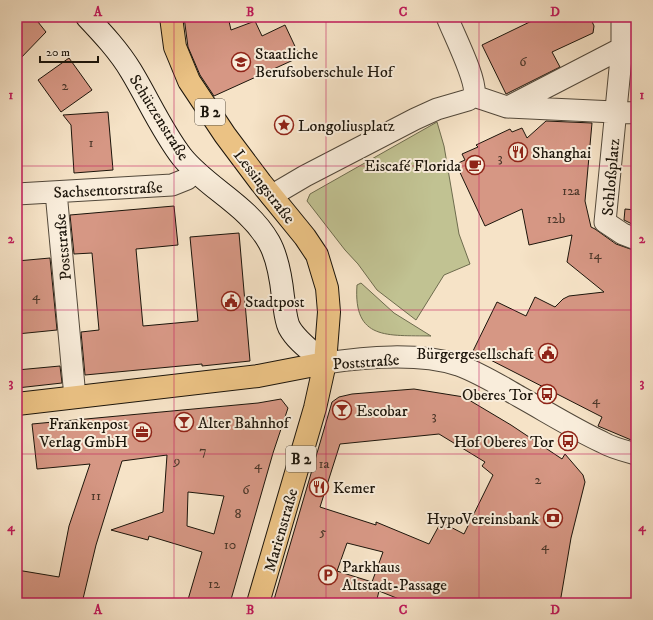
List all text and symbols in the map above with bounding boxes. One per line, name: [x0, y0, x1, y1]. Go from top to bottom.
text: A: [93, 4, 103, 20]
text: B: [246, 4, 254, 20]
text: C: [399, 4, 408, 20]
text: D: [550, 4, 560, 20]
scale bar: [40, 38, 98, 64]
place label: Staatliche Berufsoberschule Hof: [255, 44, 396, 82]
text: 20 m: [46, 45, 70, 60]
school or university icon: Staatliche Berufsoberschule Hof: [230, 51, 252, 73]
house number: 6: [519, 53, 527, 71]
street label: Schützenstraße: [125, 71, 194, 165]
house number: 2: [62, 77, 69, 95]
text: 1: [9, 87, 14, 103]
text: 1: [640, 87, 645, 103]
road number: B 2: [195, 99, 225, 125]
place icon: Longoliusplatz: [273, 114, 295, 136]
place label: Longoliusplatz: [298, 116, 395, 136]
house number: 1: [88, 134, 94, 152]
street label: Schloßplatz: [598, 138, 624, 217]
restaurant icon: Shanghai: [507, 141, 529, 163]
place label: Shanghai: [532, 143, 591, 163]
street label: Lessingstraße: [229, 146, 300, 228]
house number: 3: [497, 149, 503, 167]
cafe icon: Eiscafé Florida: [464, 154, 486, 176]
place label: Eiscafé Florida: [364, 156, 461, 176]
street label: Sachsentorstraße: [53, 177, 163, 203]
house number: 12a: [562, 182, 580, 200]
house number: 12b: [547, 210, 566, 228]
street label: Poststraße: [50, 212, 76, 281]
text: 2: [8, 231, 15, 247]
text: 2: [639, 231, 646, 247]
house number: 14: [588, 246, 603, 264]
house number: 4: [32, 287, 41, 305]
public building icon: Stadtpost: [220, 290, 242, 312]
place label: Stadtpost: [245, 292, 305, 312]
public building icon: Bürgergesellschaft: [537, 342, 559, 364]
place label: Bürgergesellschaft: [416, 344, 534, 364]
street label: Poststraße: [332, 350, 400, 374]
text: 3: [9, 375, 14, 391]
text: 3: [640, 375, 645, 391]
bus stop icon: Oberes Tor: [536, 383, 558, 405]
place label: Oberes Tor: [462, 385, 533, 405]
house number: 4: [592, 391, 601, 409]
bar icon: Escobar: [331, 399, 353, 421]
place label: Escobar: [356, 401, 408, 421]
house number: 3: [431, 407, 437, 425]
bar icon: Alter Bahnhof: [173, 411, 195, 433]
place label: Alter Bahnhof: [198, 413, 292, 433]
place label: Frankenpost Verlag GmbH: [39, 414, 128, 452]
office icon: Frankenpost Verlag GmbH: [131, 421, 153, 443]
bus stop icon: Hof Oberes Tor: [557, 430, 579, 452]
place label: Hof Oberes Tor: [454, 432, 554, 452]
house number: 7: [199, 442, 207, 460]
road number: B 2: [286, 446, 316, 472]
house number: 9: [173, 452, 181, 470]
house number: 1a: [318, 455, 330, 473]
house number: 4: [254, 456, 263, 474]
house number: 2: [535, 471, 542, 489]
restaurant icon: Kemer: [308, 476, 330, 498]
place label: Kemer: [333, 478, 375, 498]
house number: 6: [242, 481, 250, 499]
street label: Marienstraße: [259, 486, 303, 574]
house number: 11: [91, 487, 101, 505]
house number: 8: [234, 505, 242, 523]
bank icon: HypoVereinsbank: [542, 507, 564, 529]
place label: HypoVereinsbank: [426, 509, 539, 529]
text: 4: [6, 519, 15, 536]
text: 4: [637, 519, 646, 536]
house number: 5: [320, 523, 327, 541]
house number: 10: [224, 536, 236, 554]
house number: 4: [541, 537, 550, 555]
place label: Parkhaus Altstadt-Passage: [342, 557, 447, 595]
parking icon: Parkhaus Altstadt-Passage: [317, 564, 339, 586]
house number: 12: [208, 575, 220, 593]
text: A: [93, 602, 103, 618]
text: B: [246, 602, 254, 618]
text: C: [399, 602, 408, 618]
text: D: [550, 602, 560, 618]

